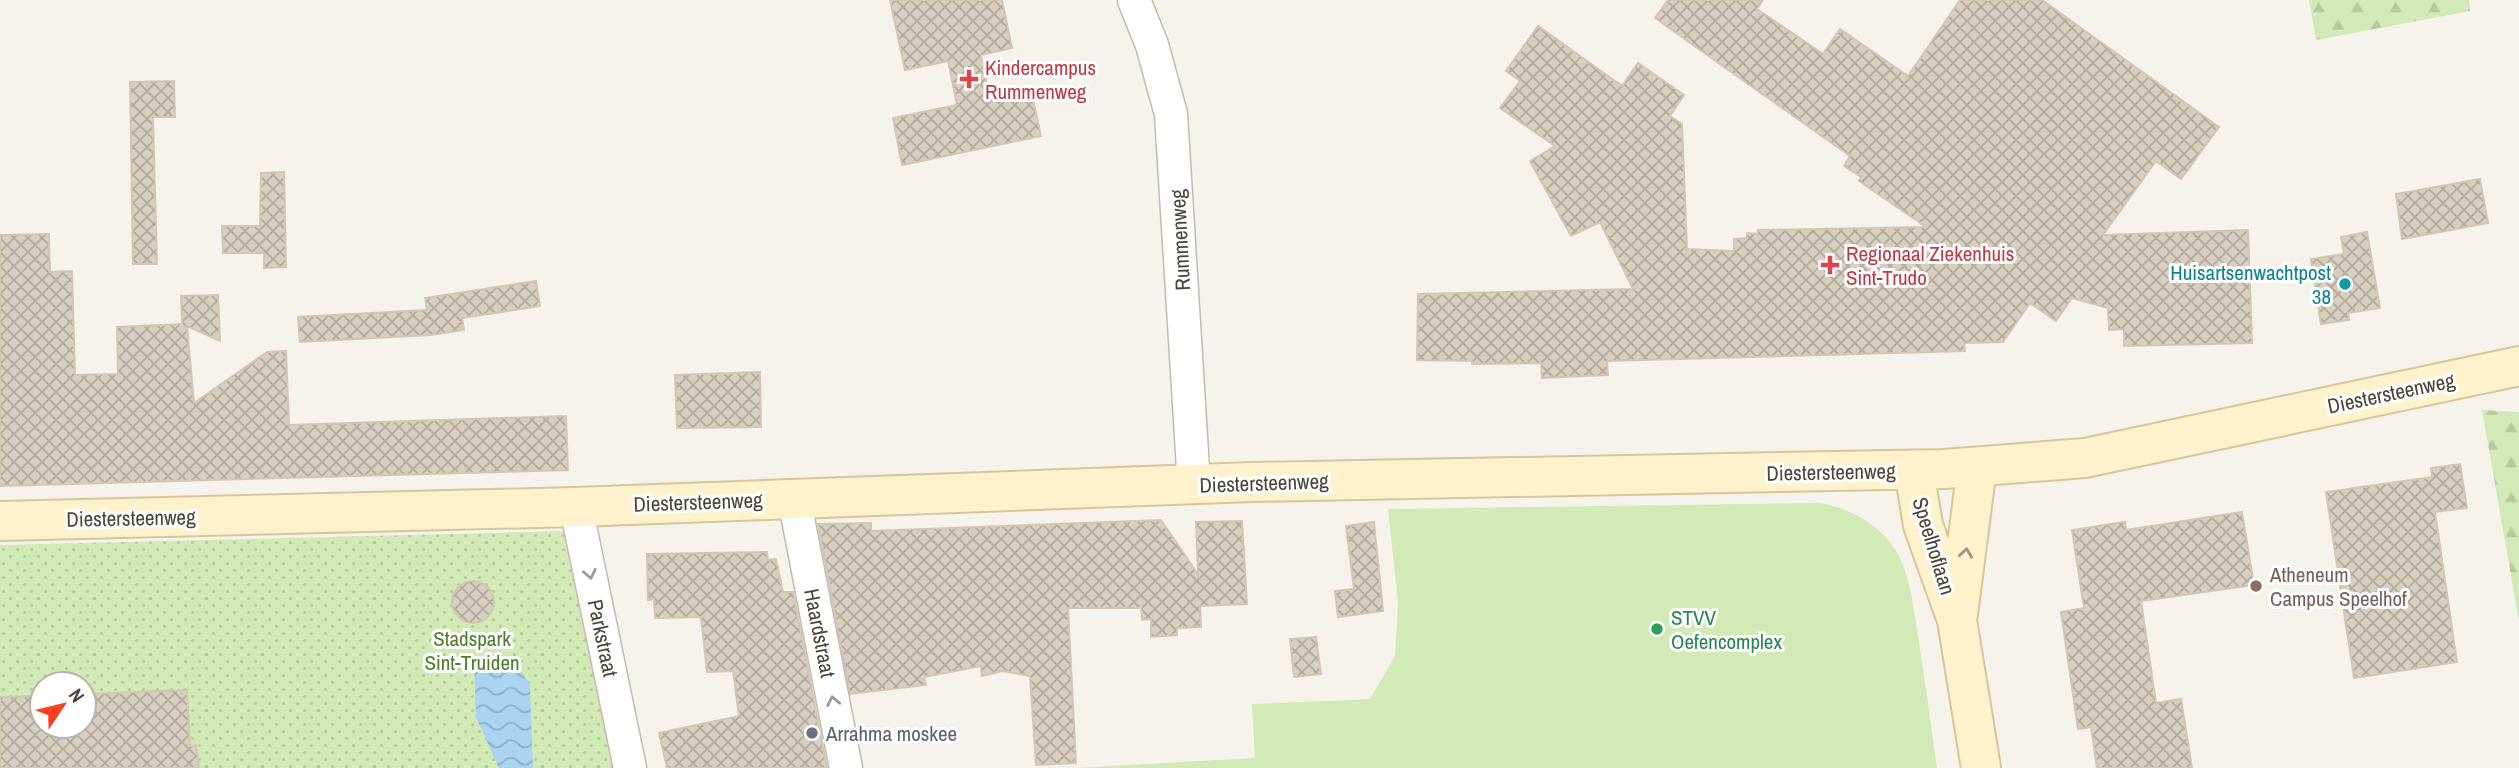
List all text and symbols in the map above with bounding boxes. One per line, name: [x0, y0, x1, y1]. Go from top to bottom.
place label: Kindercampus Rummenweg: [985, 53, 1096, 106]
marker: Kindercampus Rummenweg: [959, 69, 979, 89]
street label: Rummenweg: [1163, 188, 1197, 291]
place label: Regionaal Ziekenhuis Sint-Trudo: [1846, 239, 2014, 292]
marker: Regionaal Ziekenhuis Sint-Trudo: [1820, 255, 1840, 275]
place label: Huisartsenwachtpost 38: [2170, 258, 2331, 311]
marker: Huisartsenwachtpost 38: [2337, 276, 2353, 292]
street label: Diestersteenweg: [2325, 365, 2458, 421]
street label: Diestersteenweg: [1766, 456, 1896, 488]
street label: Diestersteenweg: [1199, 466, 1329, 500]
street label: Diestersteenweg: [633, 485, 763, 519]
street label: Speelhoflaan: [1905, 494, 1963, 598]
street label: Diestersteenweg: [66, 502, 196, 534]
one-way arrow: [1958, 547, 1973, 558]
place label: Atheneum Campus Speelhof: [2269, 560, 2407, 613]
one-way arrow: [581, 568, 596, 580]
marker: Atheneum Campus Speelhof: [2248, 578, 2264, 594]
street label: Haardstraat: [797, 586, 843, 680]
street label: Parkstraat: [581, 597, 625, 680]
place label: STVV Oefencomplex: [1671, 603, 1782, 656]
marker: STVV Oefencomplex: [1649, 621, 1665, 637]
park label: Stadspark Sint-Truiden: [424, 624, 520, 677]
north arrow: [28, 670, 98, 740]
text: N: [63, 683, 91, 707]
one-way arrow: [827, 695, 842, 707]
place label: Arrahma moskee: [825, 719, 957, 748]
marker: Arrahma moskee: [804, 725, 820, 741]

